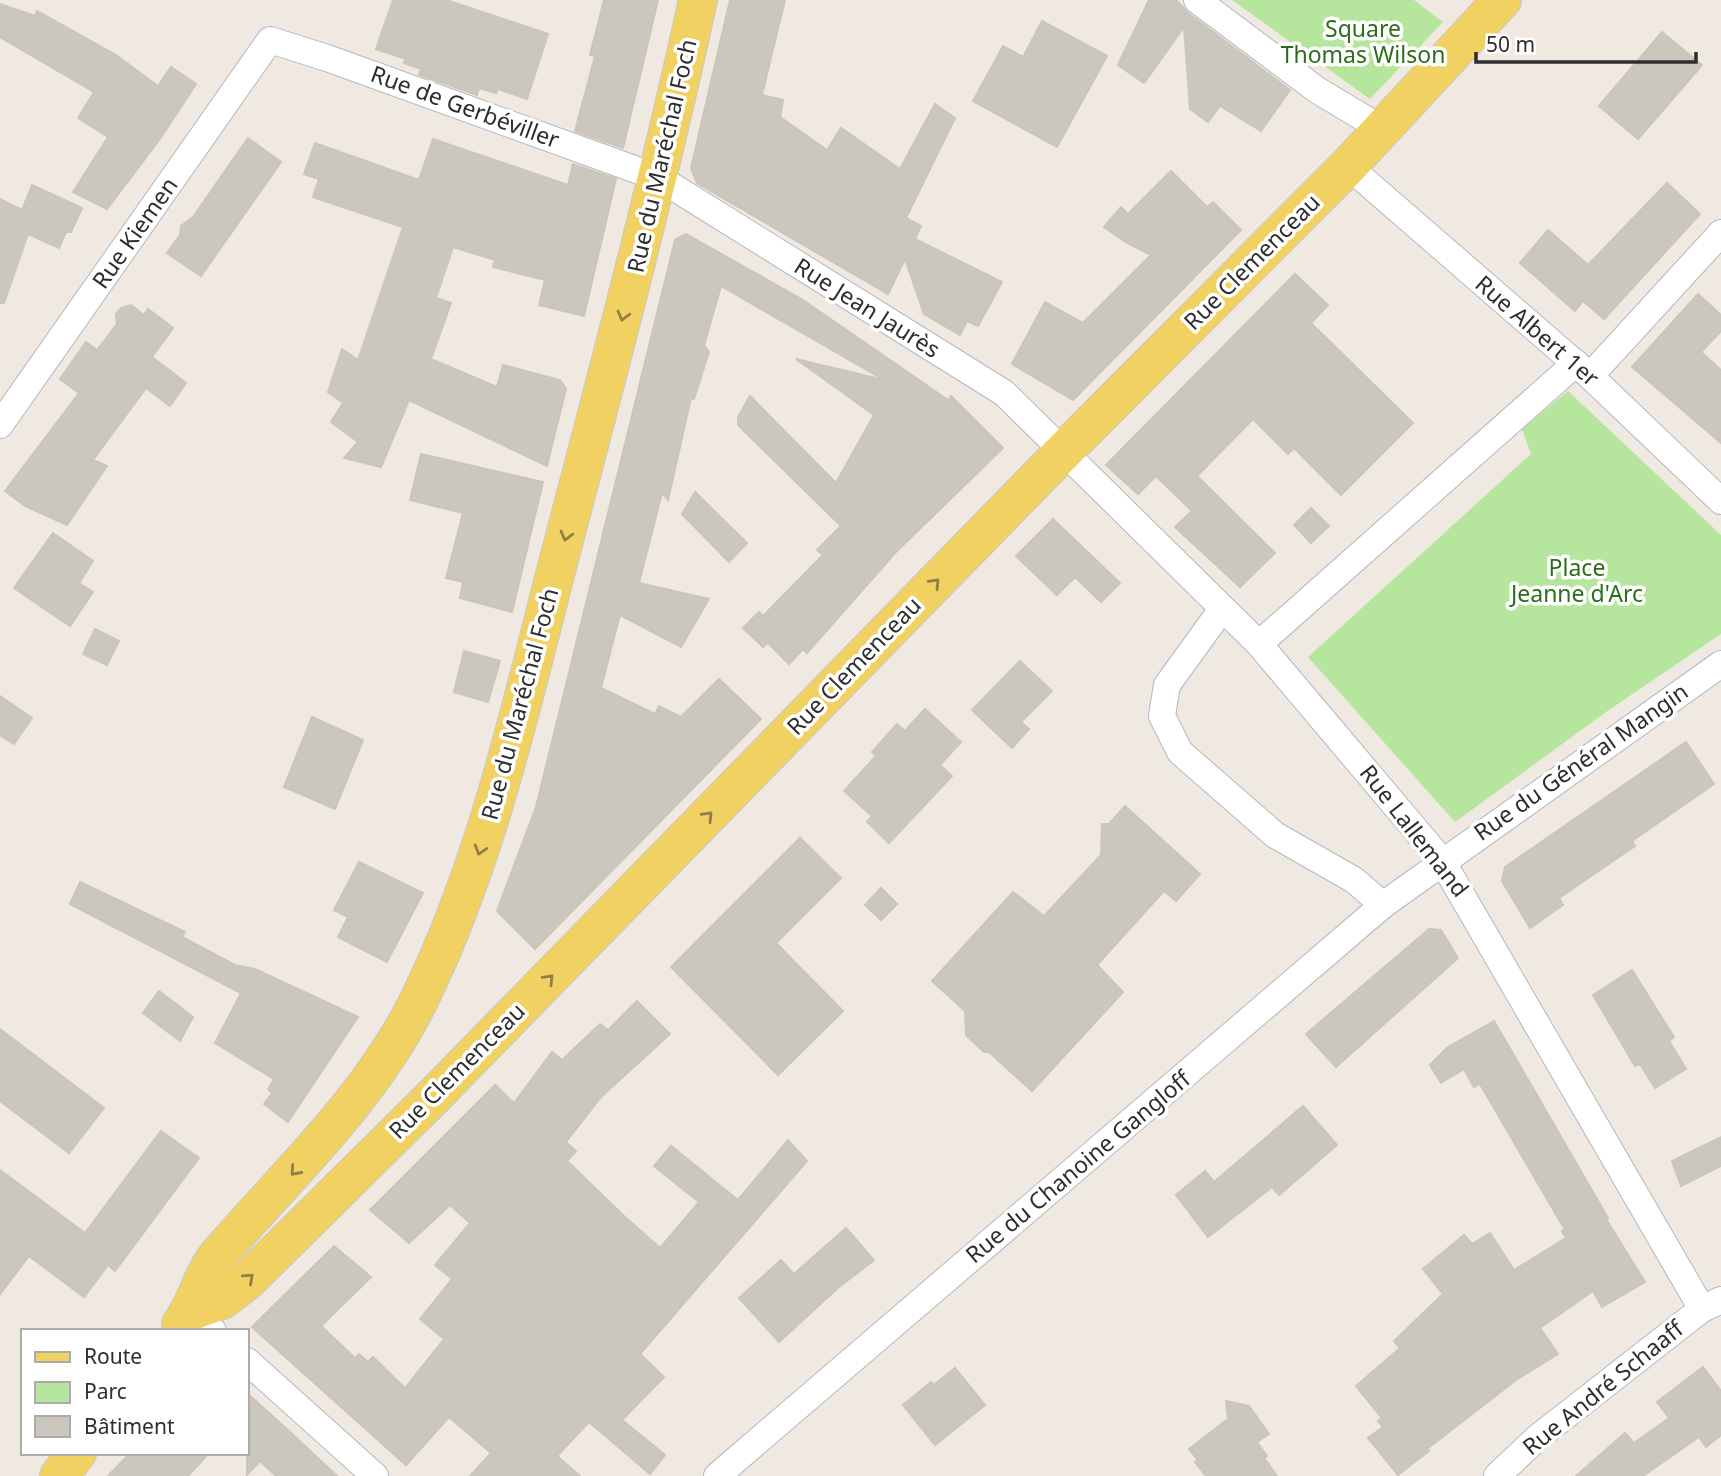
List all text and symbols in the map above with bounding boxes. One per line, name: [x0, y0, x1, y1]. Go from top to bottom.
park label: Square Thomas Wilson: [1281, 12, 1445, 70]
scale bar: [1476, 21, 1696, 65]
text: 50 m: [1486, 30, 1535, 58]
street label: Rue du Maréchal Foch: [619, 36, 703, 276]
street label: Rue de Gerbéviller: [367, 57, 564, 155]
street label: Rue Kiemen: [84, 170, 184, 295]
street label: Rue Clemenceau: [1176, 186, 1327, 337]
street label: Rue Jean Jaurès: [789, 250, 947, 365]
street label: Rue Albert 1er: [1469, 267, 1607, 393]
one-way arrow: [617, 309, 631, 321]
one-way arrow: [559, 529, 574, 541]
park label: Place Jeanne d'Arc: [1509, 551, 1643, 609]
one-way arrow: [927, 578, 940, 591]
street label: Rue du Maréchal Foch: [473, 584, 565, 823]
street label: Rue Clemenceau: [779, 589, 928, 741]
street label: Rue du Général Mangin: [1467, 675, 1694, 847]
street label: Rue Lallemand: [1353, 757, 1477, 903]
one-way arrow: [699, 811, 712, 824]
one-way arrow: [474, 843, 488, 855]
one-way arrow: [540, 974, 553, 987]
street label: Rue Clemenceau: [381, 995, 532, 1146]
street label: Rue du Chanoine Gangloff: [958, 1062, 1197, 1270]
one-way arrow: [291, 1163, 303, 1176]
one-way arrow: [241, 1274, 254, 1286]
street label: Rue André Schaaff: [1515, 1312, 1690, 1462]
legend: [21, 1329, 248, 1455]
text: Route: [84, 1342, 142, 1370]
text: Parc: [84, 1377, 127, 1405]
text: Bâtiment: [84, 1412, 175, 1440]

